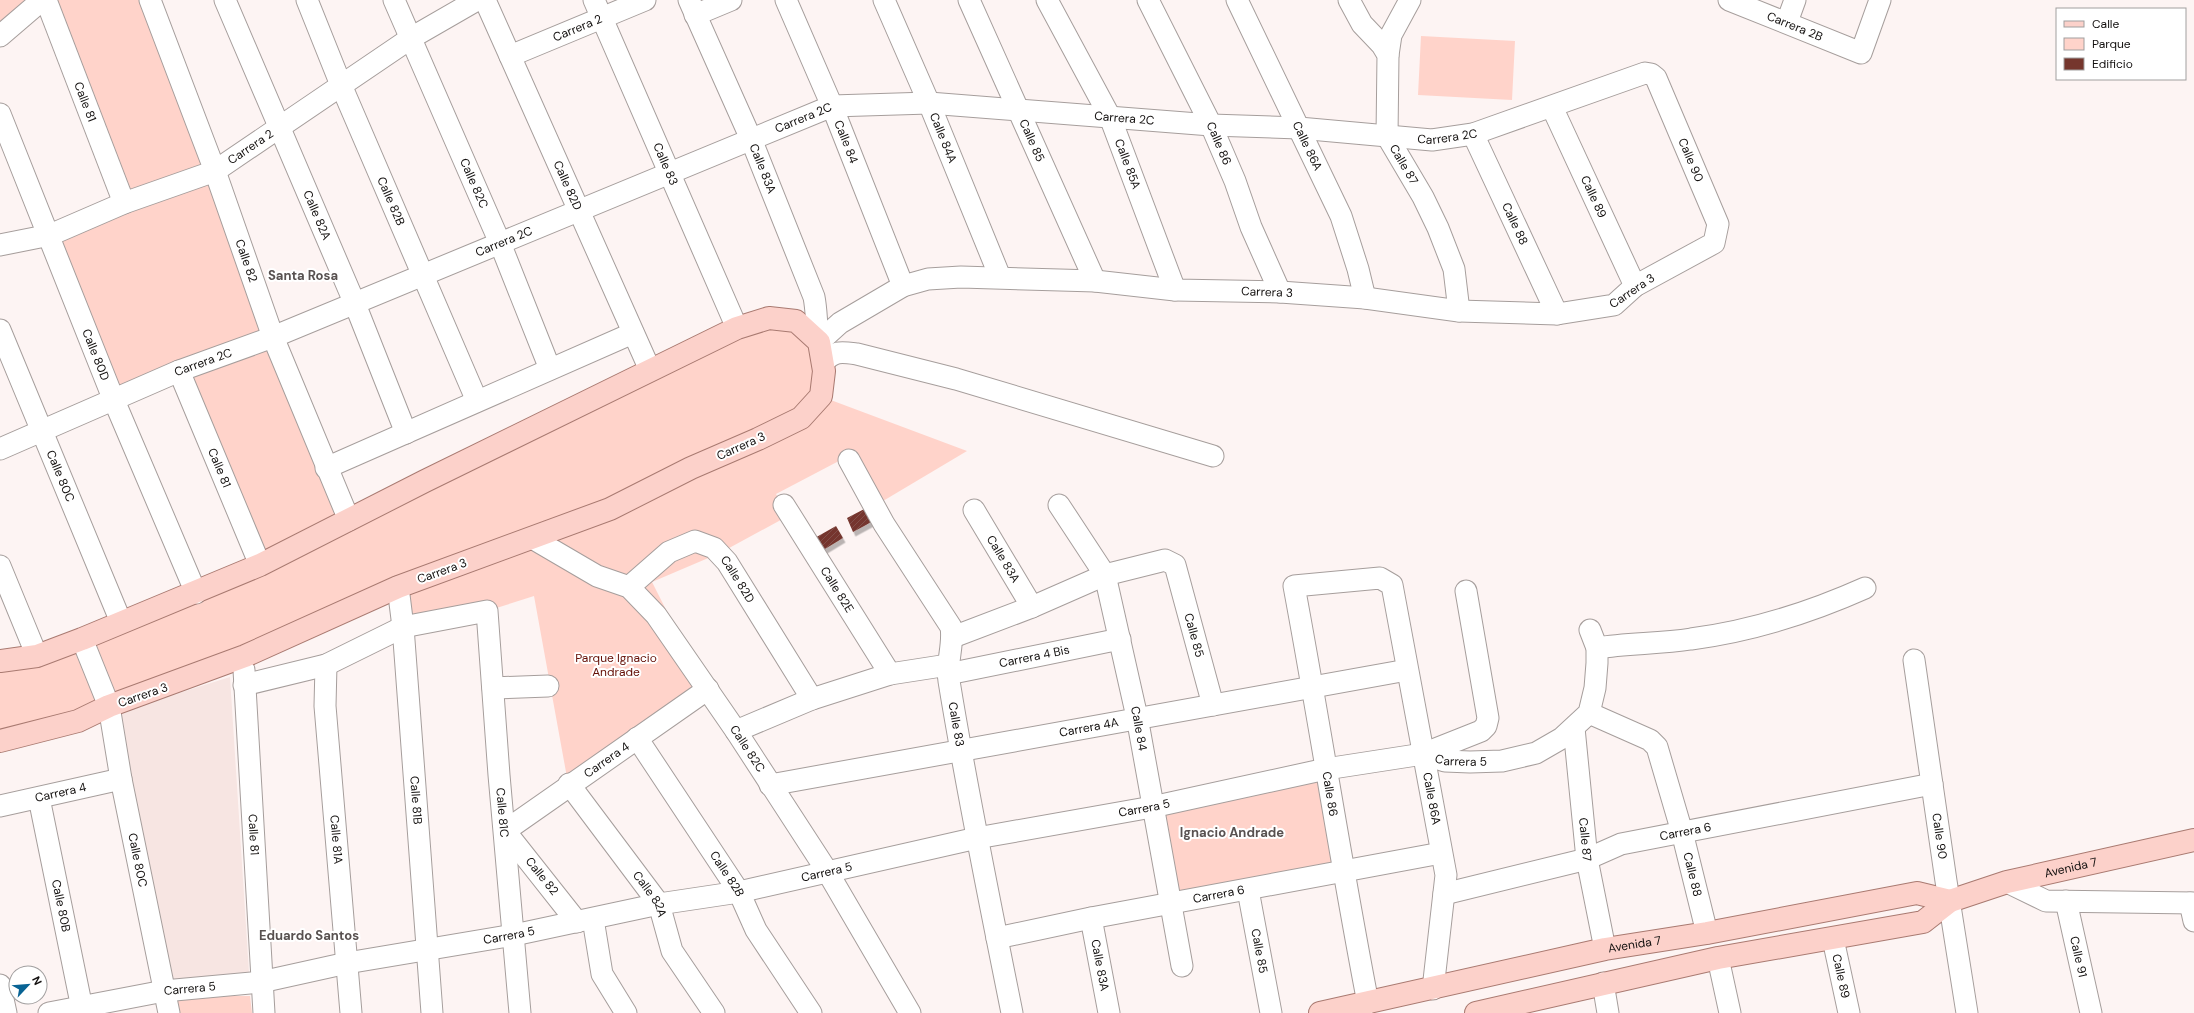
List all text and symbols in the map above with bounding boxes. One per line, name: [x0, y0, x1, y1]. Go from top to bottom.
street label: Carrera 2B: [1765, 8, 1825, 45]
legend: [2056, 8, 2186, 80]
street label: Carrera 2: [550, 11, 604, 45]
text: Calle: [2092, 16, 2119, 32]
text: Parque: [2092, 36, 2131, 52]
text: Edificio: [2092, 56, 2133, 72]
street label: Calle 81: [70, 80, 100, 124]
street label: Carrera 2C: [772, 99, 835, 137]
street label: Carrera 2C: [1094, 108, 1155, 129]
street label: Calle 84A: [926, 110, 961, 165]
street label: Calle 85: [1015, 117, 1049, 164]
street label: Calle 84: [830, 118, 862, 166]
street label: Calle 86: [1203, 119, 1235, 167]
street label: Calle 86A: [1289, 119, 1326, 173]
street label: Carrera 2C: [1417, 125, 1479, 148]
street label: Carrera 2: [225, 126, 276, 168]
street label: Calle 90: [1674, 135, 1707, 184]
street label: Calle 85A: [1111, 136, 1144, 191]
street label: Calle 83: [649, 140, 682, 188]
street label: Calle 83A: [746, 141, 780, 196]
street label: Calle 87: [1386, 141, 1422, 187]
street label: Calle 82C: [456, 156, 492, 211]
street label: Calle 82D: [550, 158, 586, 213]
street label: Calle 89: [1577, 173, 1610, 221]
street label: Calle 82B: [373, 174, 409, 228]
street label: Calle 82A: [299, 188, 335, 242]
street label: Calle 88: [1498, 200, 1532, 248]
street label: Carrera 2C: [473, 223, 535, 260]
street label: Calle 82: [231, 237, 261, 284]
district label: Santa Rosa: [268, 267, 338, 284]
street label: Carrera 3: [1606, 270, 1658, 312]
street label: Carrera 3: [1241, 283, 1293, 301]
street label: Calle 80D: [78, 326, 113, 383]
street label: Carrera 2C: [172, 344, 235, 380]
street label: Carrera 3: [714, 428, 768, 464]
street label: Calle 81: [204, 446, 235, 490]
street label: Calle 80C: [43, 448, 78, 505]
street label: Calle 83A: [983, 532, 1024, 586]
street label: Calle 82D: [717, 552, 758, 606]
street label: Carrera 3: [415, 555, 469, 587]
street label: Calle 82E: [817, 564, 858, 616]
street label: Calle 85: [1180, 611, 1208, 659]
street label: Carrera 4 Bis: [998, 641, 1071, 671]
park label: Parque Ignacio Andrade: [575, 650, 657, 680]
street label: Carrera 3: [116, 679, 170, 711]
street label: Calle 83: [945, 701, 968, 748]
street label: Calle 84: [1127, 705, 1151, 752]
street label: Carrera 4A: [1058, 714, 1120, 741]
street label: Calle 82C: [726, 722, 769, 776]
street label: Carrera 4: [581, 738, 633, 781]
street label: Carrera 5: [1433, 750, 1487, 770]
street label: Calle 86: [1319, 770, 1341, 818]
street label: Calle 86A: [1419, 771, 1444, 826]
street label: Calle 81B: [406, 775, 426, 825]
street label: Carrera 4: [33, 779, 88, 806]
street label: Calle 81C: [492, 787, 513, 839]
street label: Carrera 5: [1117, 795, 1172, 821]
street label: Calle 90: [1928, 812, 1951, 860]
street label: Calle 81: [244, 814, 263, 856]
street label: Calle 81A: [326, 814, 346, 865]
street label: Calle 87: [1575, 817, 1595, 862]
street label: Carrera 6: [1658, 819, 1713, 844]
district label: Ignacio Andrade: [1180, 824, 1284, 841]
street label: Calle 80C: [124, 832, 151, 889]
street label: Calle 82B: [706, 848, 748, 899]
street label: Calle 88: [1679, 851, 1706, 898]
street label: Calle 82: [522, 854, 562, 898]
street label: Avenida 7: [2043, 854, 2099, 881]
street label: Carrera 5: [799, 859, 854, 886]
street label: Calle 82A: [629, 868, 670, 919]
street label: Calle 80B: [48, 878, 74, 933]
street label: Carrera 6: [1192, 882, 1246, 907]
street label: Carrera 5: [482, 923, 536, 948]
district label: Eduardo Santos: [259, 927, 359, 944]
street label: Calle 85: [1247, 927, 1271, 975]
street label: Avenida 7: [1607, 932, 1662, 956]
street label: Calle 91: [2066, 935, 2091, 979]
street label: Calle 83A: [1087, 938, 1113, 992]
street label: Calle 89: [1828, 952, 1854, 1000]
north arrow: [8, 965, 48, 1005]
text: N: [29, 974, 45, 987]
street label: Carrera 5: [163, 978, 217, 999]

